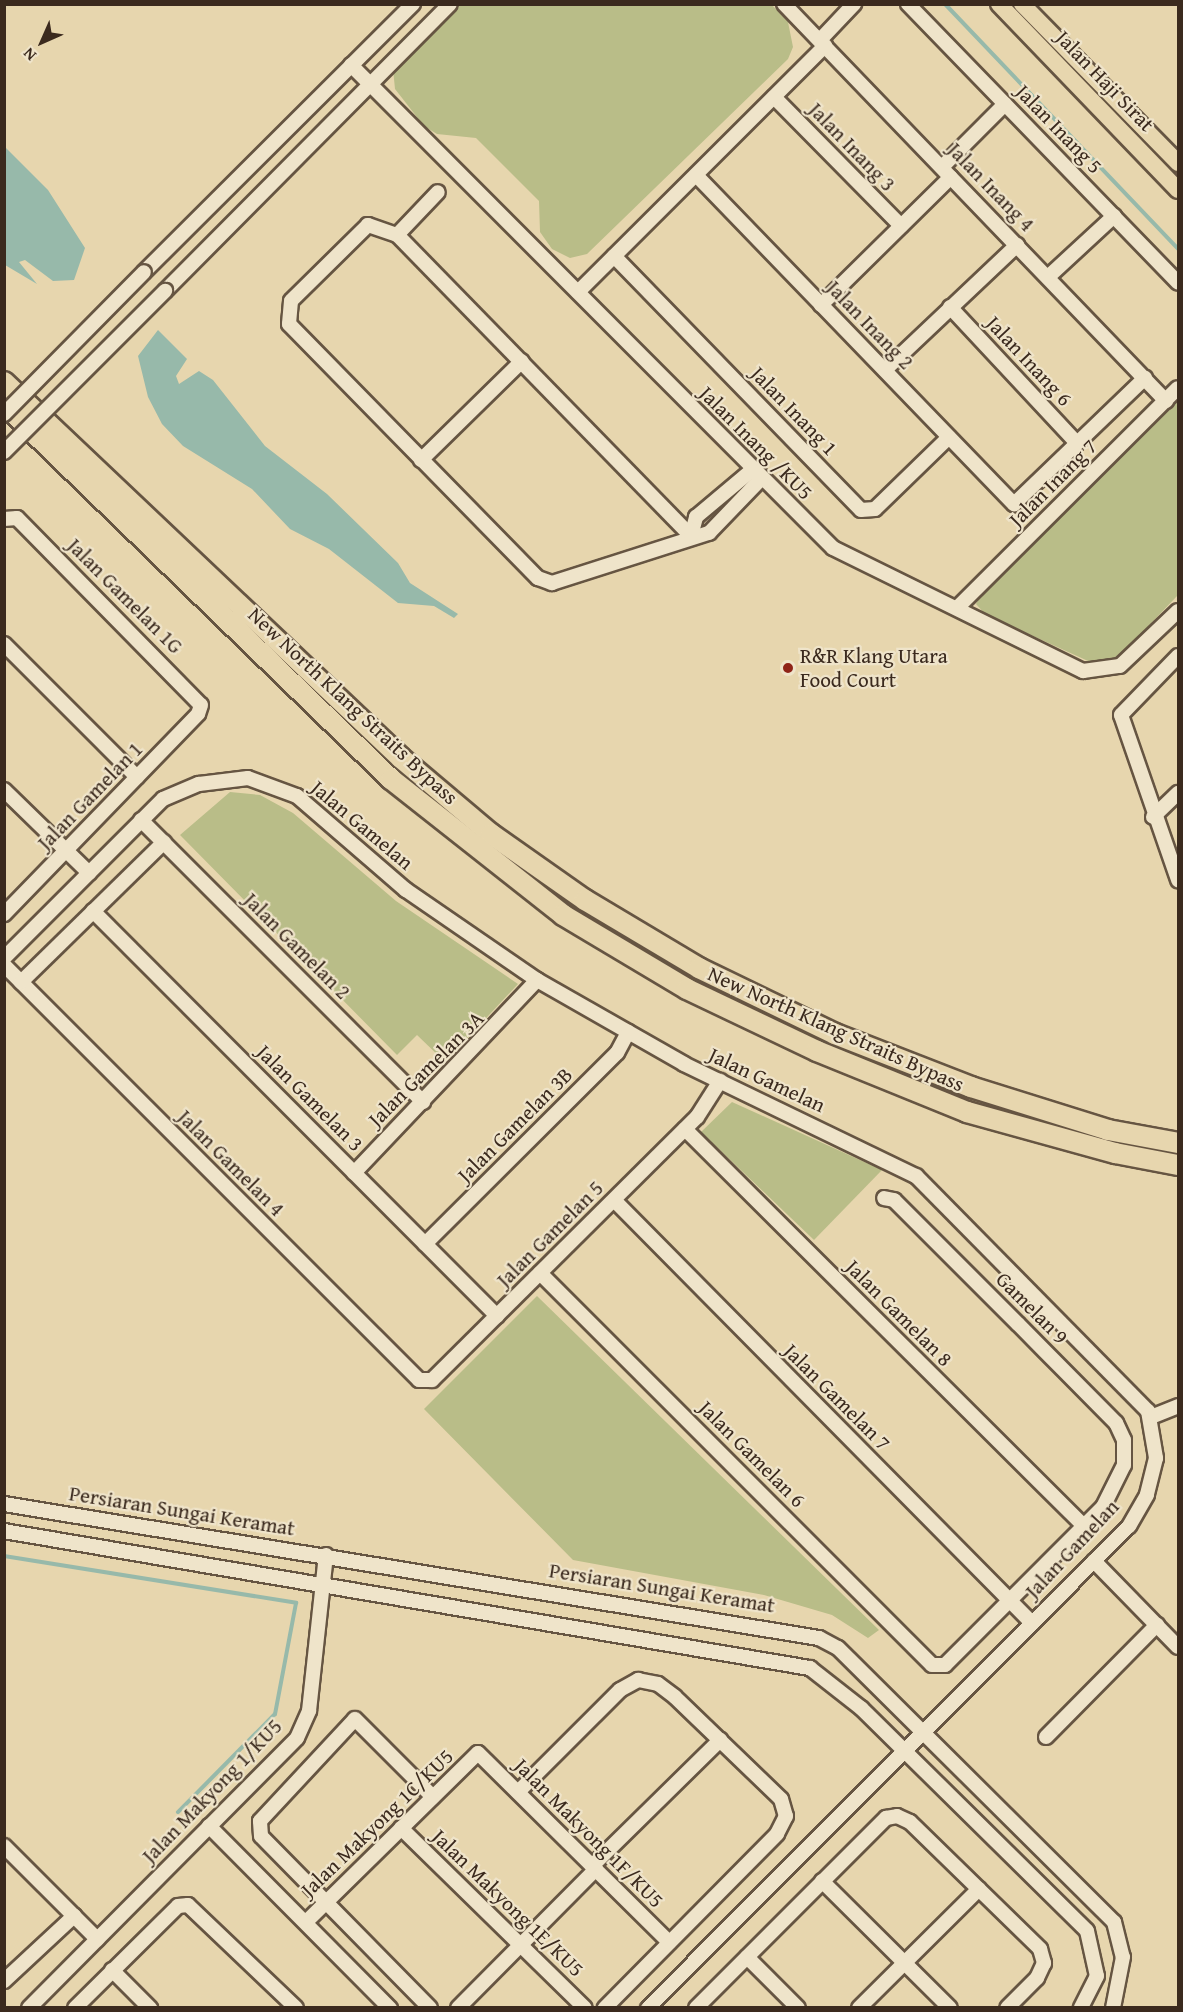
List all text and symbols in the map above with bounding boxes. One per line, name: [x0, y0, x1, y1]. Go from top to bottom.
north arrow: [12, 12, 72, 72]
street label: Jalan Haji Sirat: [1051, 25, 1159, 137]
text: N: [17, 42, 42, 67]
street label: Jalan Inang 5: [1010, 79, 1108, 179]
street label: Jalan Inang 3: [803, 97, 901, 197]
street label: Jalan Inang 4: [942, 137, 1040, 237]
street label: Jalan Inang 2: [821, 275, 919, 375]
street label: Jalan Inang 6: [981, 311, 1077, 411]
street label: Jalan Inang 1: [745, 361, 843, 461]
street label: Jalan Inang /KU5: [694, 381, 818, 505]
street label: Jalan Inang 7: [1004, 434, 1102, 532]
street label: Jalan Gamelan 1G: [62, 533, 188, 659]
street label: New North Klang Straits Bypass: [243, 602, 463, 810]
place label: R&R Klang Utara Food Court: [800, 643, 948, 693]
marker: R&R Klang Utara Food Court: [781, 661, 795, 675]
street label: Jalan Gamelan 1: [32, 737, 148, 855]
street label: Jalan Gamelan: [306, 775, 418, 875]
street label: Jalan Gamelan 2: [238, 887, 356, 1005]
street label: New North Klang Straits Bypass: [704, 961, 968, 1097]
street label: Jalan Gamelan 3A: [363, 1006, 489, 1132]
street label: Jalan Gamelan 3: [251, 1039, 369, 1157]
street label: Jalan Gamelan: [705, 1042, 829, 1118]
street label: Jalan Gamelan 3B: [452, 1062, 578, 1188]
street label: Jalan Gamelan 4: [172, 1104, 290, 1222]
street label: Jalan Gamelan 5: [491, 1175, 609, 1293]
street label: Jalan Gamelan 8: [840, 1254, 958, 1372]
street label: Gamelan 9: [991, 1267, 1073, 1349]
street label: Jalan Gamelan 7: [778, 1338, 896, 1456]
street label: Jalan Gamelan 6: [693, 1395, 811, 1513]
street label: Persiaran Sungai Keramat: [67, 1481, 297, 1541]
street label: Jalan Gamelan: [1020, 1494, 1124, 1604]
street label: Persiaran Sungai Keramat: [547, 1558, 777, 1618]
street label: Jalan Makyong 1/KU5: [137, 1714, 287, 1868]
street label: Jalan Makyong 1C/KU5: [296, 1744, 458, 1902]
street label: Jalan Makyong 1F/KU5: [509, 1753, 669, 1913]
street label: Jalan Makyong 1E/KU5: [427, 1824, 589, 1982]

